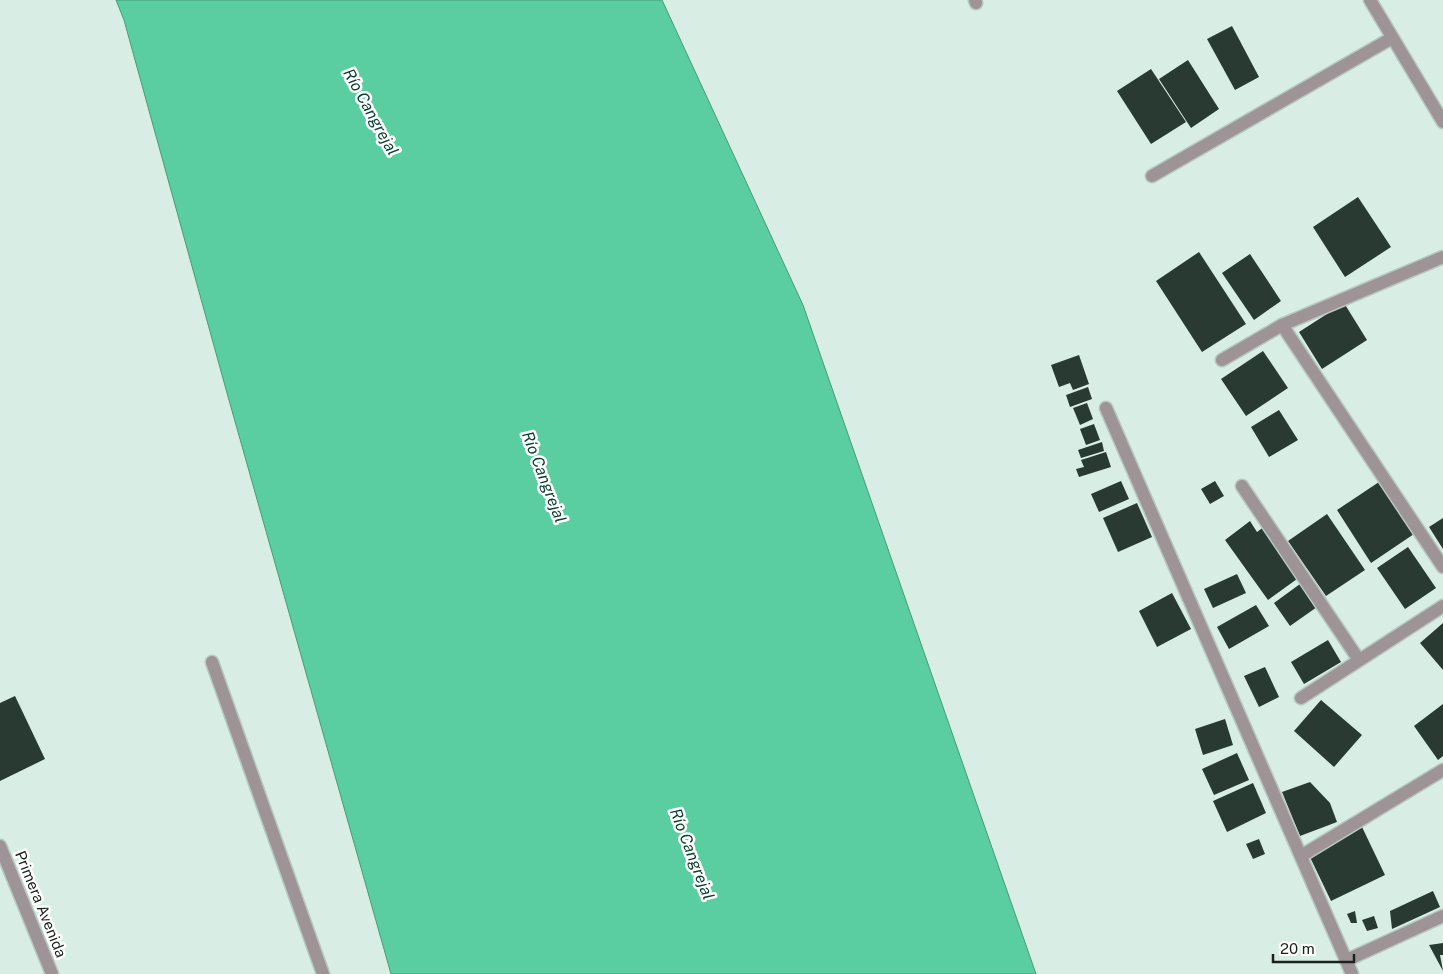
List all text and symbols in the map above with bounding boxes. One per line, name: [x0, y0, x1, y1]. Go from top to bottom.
water label: Río Cangrejal: [339, 65, 403, 159]
water label: Río Cangrejal: [518, 429, 570, 525]
water label: Río Cangrejal: [666, 806, 718, 902]
street label: Primera Avenida: [12, 848, 70, 960]
scale bar: [1273, 932, 1354, 964]
text: 20 m: [1280, 940, 1315, 957]

